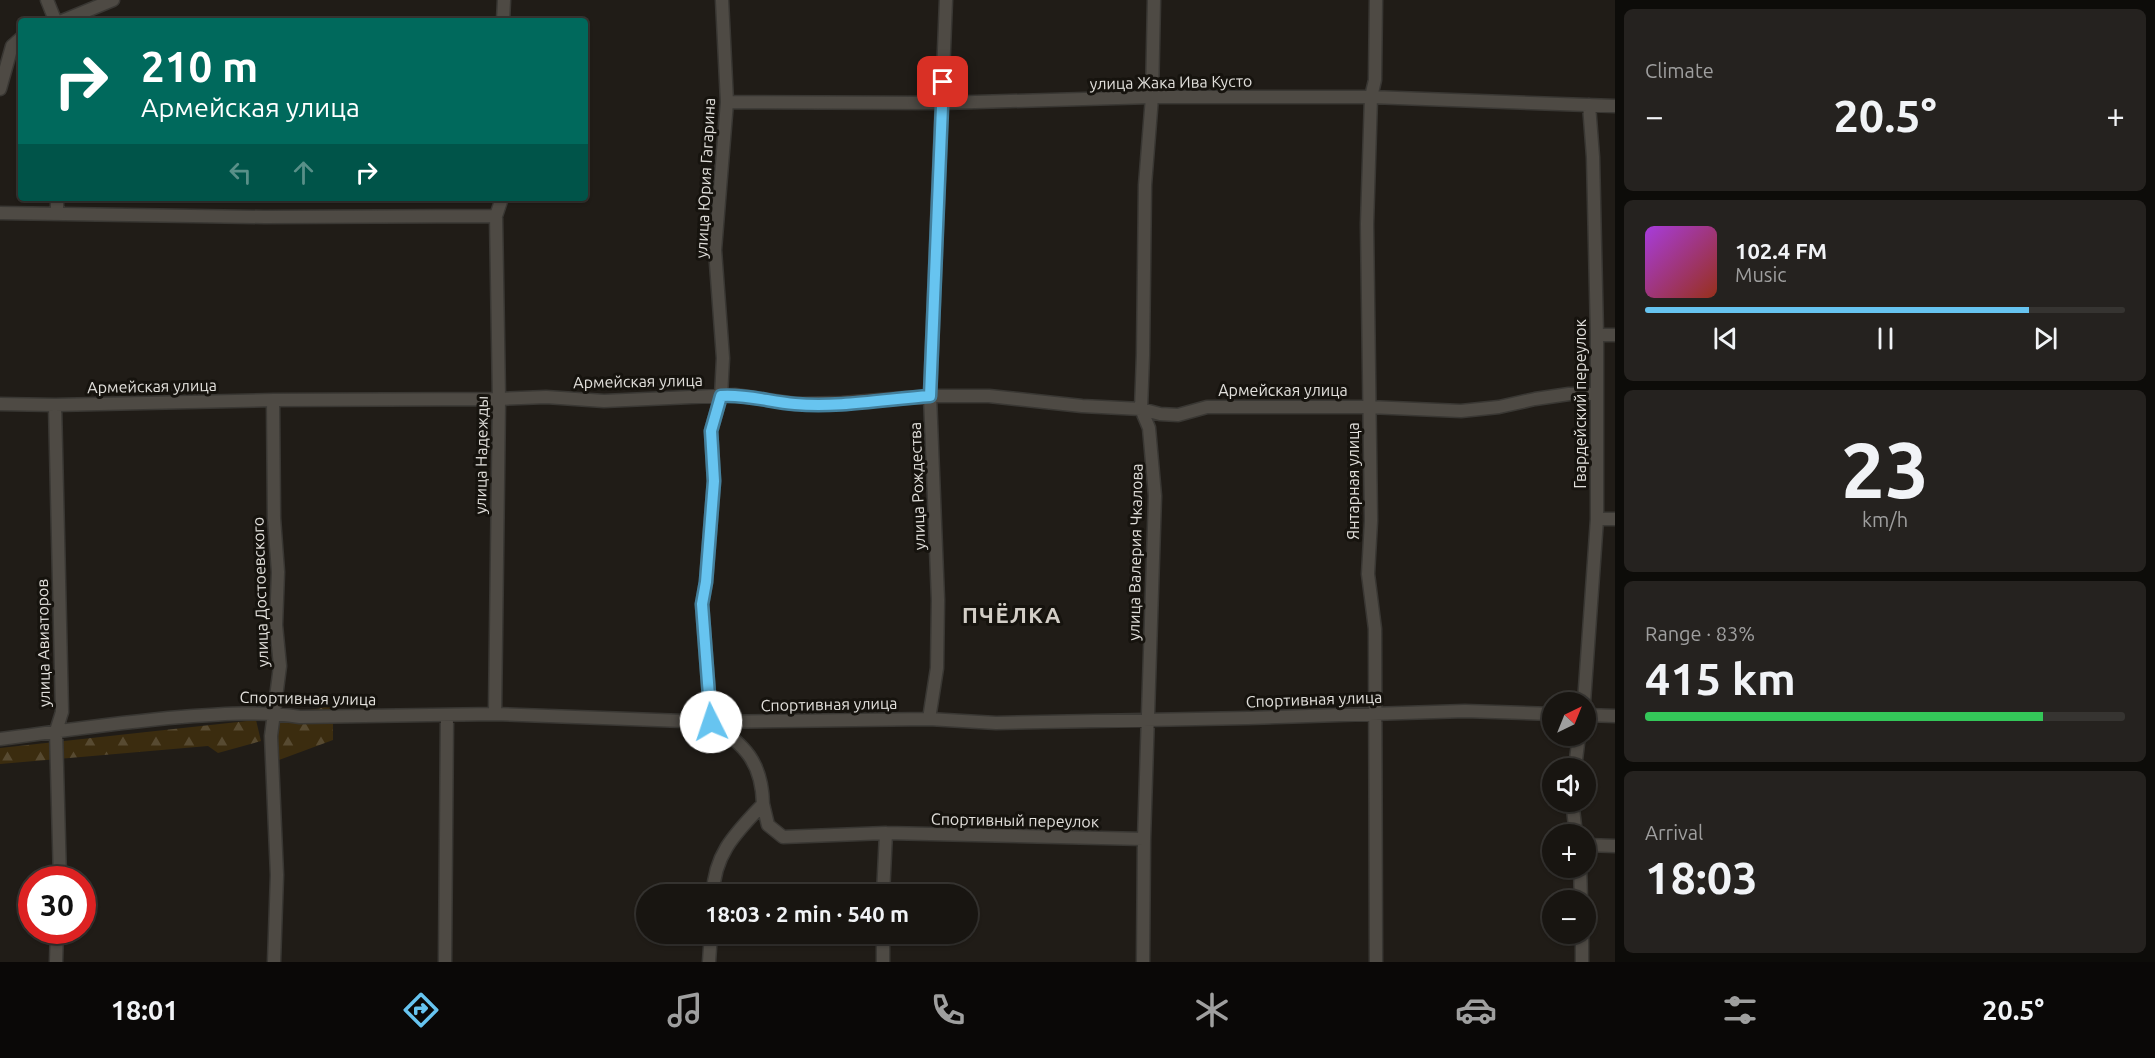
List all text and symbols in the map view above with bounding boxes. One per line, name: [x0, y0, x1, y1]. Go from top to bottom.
icon: right: [42, 42, 120, 120]
text: 210 m: [141, 43, 258, 90]
pin: [917, 56, 968, 107]
text: Climate: [1645, 59, 1714, 82]
icon: arrive: [926, 65, 959, 98]
street label: улица Жака Ива Кусто: [1089, 72, 1253, 92]
text: 20.5°: [1833, 90, 1937, 141]
text: Армейская улица: [141, 92, 360, 122]
street label: улица Юрия Гагарина: [692, 97, 718, 259]
text: −: [1645, 97, 1664, 134]
text: +: [2106, 97, 2125, 134]
icon: left: [224, 156, 257, 189]
icon: ahead: [287, 156, 320, 189]
icon: right: [350, 156, 383, 189]
text: 102.4 FM: [1735, 238, 1827, 263]
text: Music: [1735, 263, 1787, 286]
street label: Гвардейский переулок: [1571, 319, 1589, 489]
icon: previous: [1709, 322, 1742, 355]
icon: pause: [1869, 322, 1902, 355]
icon: next: [2029, 322, 2062, 355]
street label: Армейская улица: [573, 371, 703, 391]
street label: Армейская улица: [87, 376, 217, 396]
street label: Армейская улица: [1218, 381, 1348, 399]
street label: улица Надежды: [471, 396, 491, 514]
street label: улица Рождества: [906, 422, 928, 550]
street label: Янтарная улица: [1344, 422, 1362, 540]
text: 23: [1841, 425, 1929, 513]
street label: улица Валерия Чкалова: [1124, 463, 1146, 641]
text: km/h: [1862, 508, 1908, 531]
street label: улица Достоевского: [248, 517, 272, 667]
street label: улица Авиаторов: [33, 579, 53, 707]
district label: ПЧЁЛКА: [962, 602, 1062, 627]
text: Range · 83%: [1645, 622, 1755, 645]
text: 415 km: [1645, 653, 1796, 704]
street label: Спортивная улица: [239, 688, 377, 708]
street label: Спортивная улица: [1245, 688, 1383, 710]
position arrow: [679, 690, 743, 754]
north arrow: [1542, 692, 1596, 746]
map controls: [1542, 692, 1596, 944]
street label: Спортивная улица: [760, 694, 898, 714]
button: sound: [1542, 758, 1596, 812]
street label: Спортивный переулок: [931, 810, 1099, 830]
text: Arrival: [1645, 821, 1703, 844]
button: +: [1542, 824, 1596, 878]
text: 18:03: [1645, 852, 1758, 903]
speed limit sign: 30: [18, 866, 96, 944]
button: −: [1542, 890, 1596, 944]
text: 18:03 · 2 min · 540 m: [705, 901, 909, 926]
icon: directions: [400, 989, 442, 1031]
icon: music: [664, 989, 706, 1031]
icon: phone: [927, 989, 969, 1031]
icon: climate: [1191, 989, 1233, 1031]
icon: car: [1455, 989, 1497, 1031]
icon: filters: [1719, 989, 1761, 1031]
text: 18:01: [111, 995, 178, 1025]
text: 20.5°: [1982, 995, 2044, 1025]

